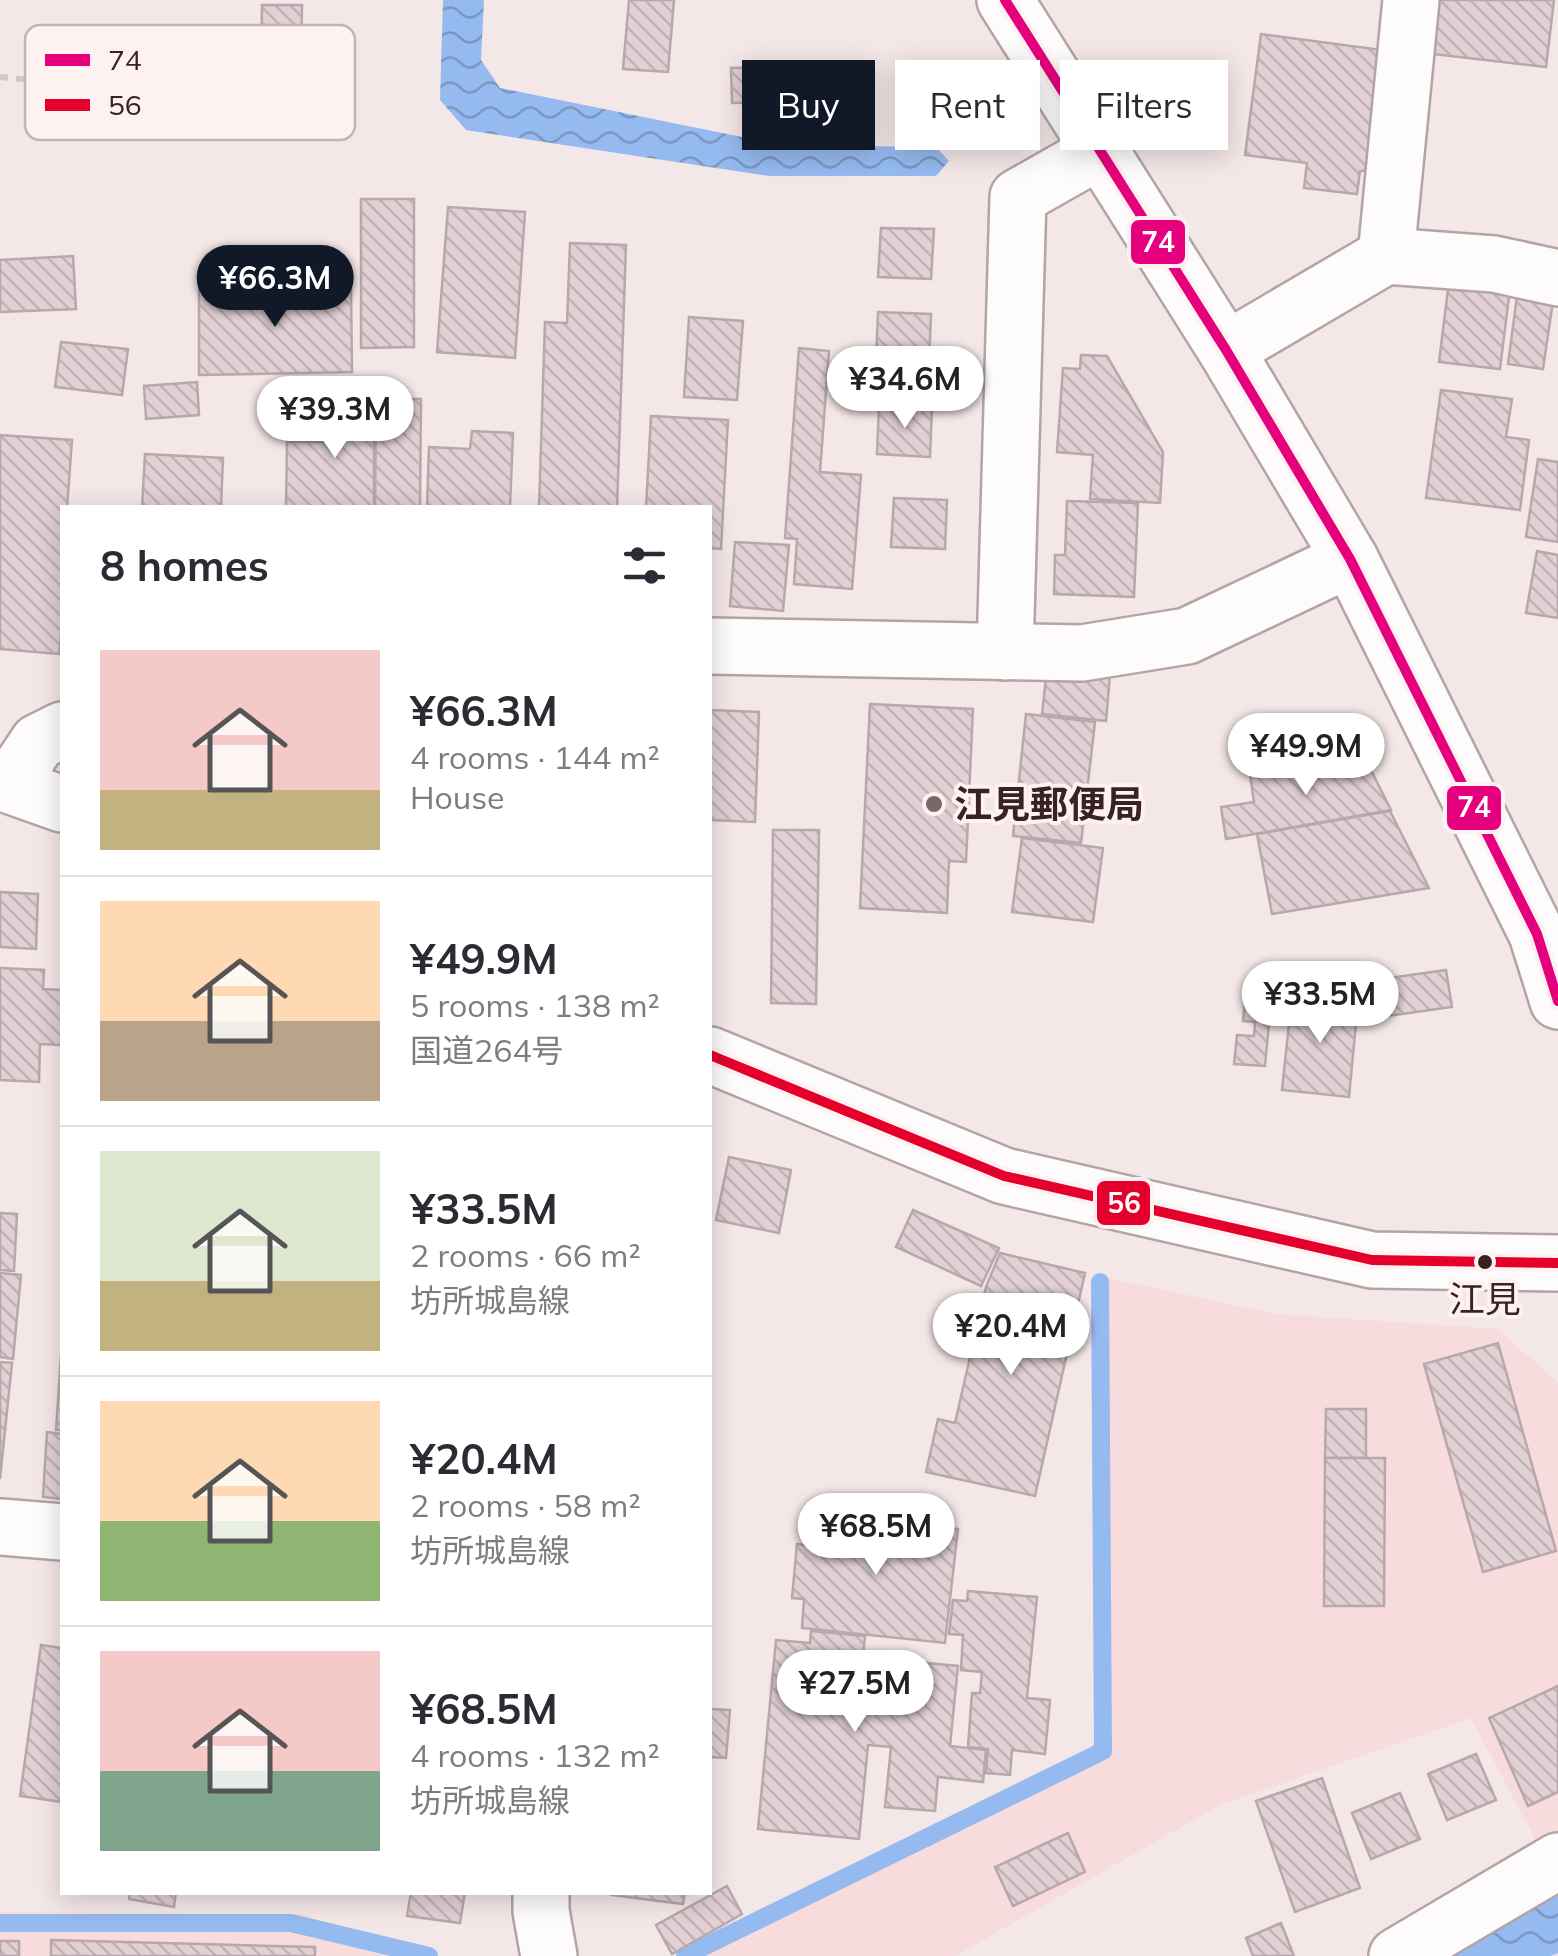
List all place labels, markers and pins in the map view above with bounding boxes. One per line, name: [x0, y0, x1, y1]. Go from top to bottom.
pin: ¥66.3M: [194, 245, 356, 330]
pin: ¥34.6M: [824, 346, 986, 431]
pin: ¥39.3M: [254, 376, 416, 461]
pin: ¥49.9M: [1225, 713, 1387, 798]
place label: 江見郵便局: [954, 780, 1144, 828]
marker: 江見郵便局: [923, 793, 945, 815]
pin: ¥33.5M: [1239, 961, 1401, 1046]
marker: 江見: [1475, 1252, 1495, 1272]
place label: 江見: [1449, 1276, 1521, 1321]
pin: ¥20.4M: [930, 1293, 1092, 1378]
pin: ¥68.5M: [795, 1493, 957, 1578]
pin: ¥27.5M: [774, 1650, 936, 1735]

